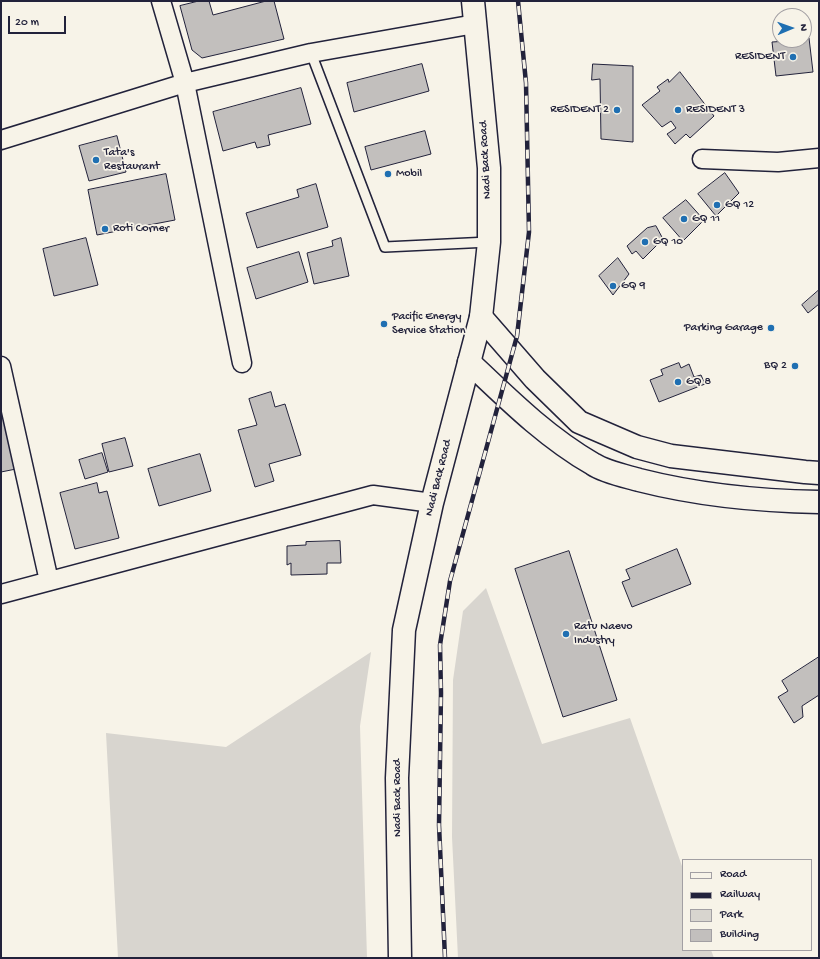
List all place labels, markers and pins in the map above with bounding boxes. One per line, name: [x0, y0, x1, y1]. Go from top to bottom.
place label: RESIDENT: [735, 50, 785, 64]
marker: RESIDENT: [788, 52, 798, 62]
place label: RESIDENT 2: [550, 103, 609, 117]
place label: RESIDENT 3: [686, 103, 745, 117]
marker: RESIDENT 2: [612, 105, 622, 115]
marker: RESIDENT 3: [673, 105, 683, 115]
place label: Tata's Restaurant: [104, 146, 160, 174]
marker: Tata's Restaurant: [91, 155, 101, 165]
place label: Mobil: [396, 167, 422, 181]
marker: Mobil: [383, 169, 393, 179]
place label: GQ 12: [725, 198, 754, 212]
marker: GQ 12: [712, 200, 722, 210]
place label: GQ 11: [692, 212, 720, 226]
marker: GQ 11: [679, 214, 689, 224]
place label: Roti Corner: [113, 222, 169, 236]
marker: Roti Corner: [100, 224, 110, 234]
place label: GQ 10: [653, 235, 683, 249]
marker: GQ 10: [640, 237, 650, 247]
place label: GQ 9: [621, 279, 645, 293]
marker: GQ 9: [608, 281, 618, 291]
place label: Pacific Energy Service Station: [392, 310, 466, 338]
marker: Pacific Energy Service Station: [379, 319, 389, 329]
place label: Parking Garage: [684, 321, 763, 335]
marker: Parking Garage: [766, 323, 776, 333]
place label: BQ 2: [764, 359, 787, 373]
marker: BQ 2: [790, 361, 800, 371]
place label: GQ 8: [686, 375, 711, 389]
marker: GQ 8: [673, 377, 683, 387]
place label: Ratu Naevo Industry: [574, 620, 633, 648]
marker: Ratu Naevo Industry: [561, 629, 571, 639]

